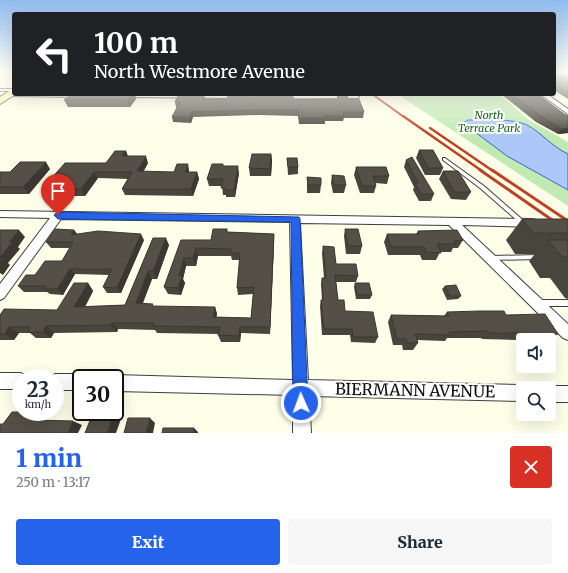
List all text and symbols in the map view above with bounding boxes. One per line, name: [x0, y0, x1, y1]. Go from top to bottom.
text: 100 m: [94, 25, 178, 61]
icon: left: [28, 28, 80, 80]
text: North Westmore Avenue: [94, 60, 305, 83]
park label: North Terrace Park: [458, 108, 520, 135]
pin: [41, 174, 75, 215]
icon: arrive: [47, 180, 69, 202]
map controls: [516, 333, 556, 421]
button: sound: [516, 333, 556, 373]
speed limit sign: 30: [72, 369, 124, 421]
text: 23: [27, 377, 49, 402]
street label: BIERMANN AVENUE: [335, 379, 496, 401]
button: search: [516, 381, 556, 421]
position arrow: [280, 382, 322, 424]
text: km/h: [25, 398, 51, 411]
text: 1 min: [16, 443, 82, 474]
button: close: [510, 446, 552, 488]
text: 250 m · 13:17: [16, 474, 90, 491]
button: Exit: [16, 519, 280, 565]
button: Share: [288, 519, 552, 565]

